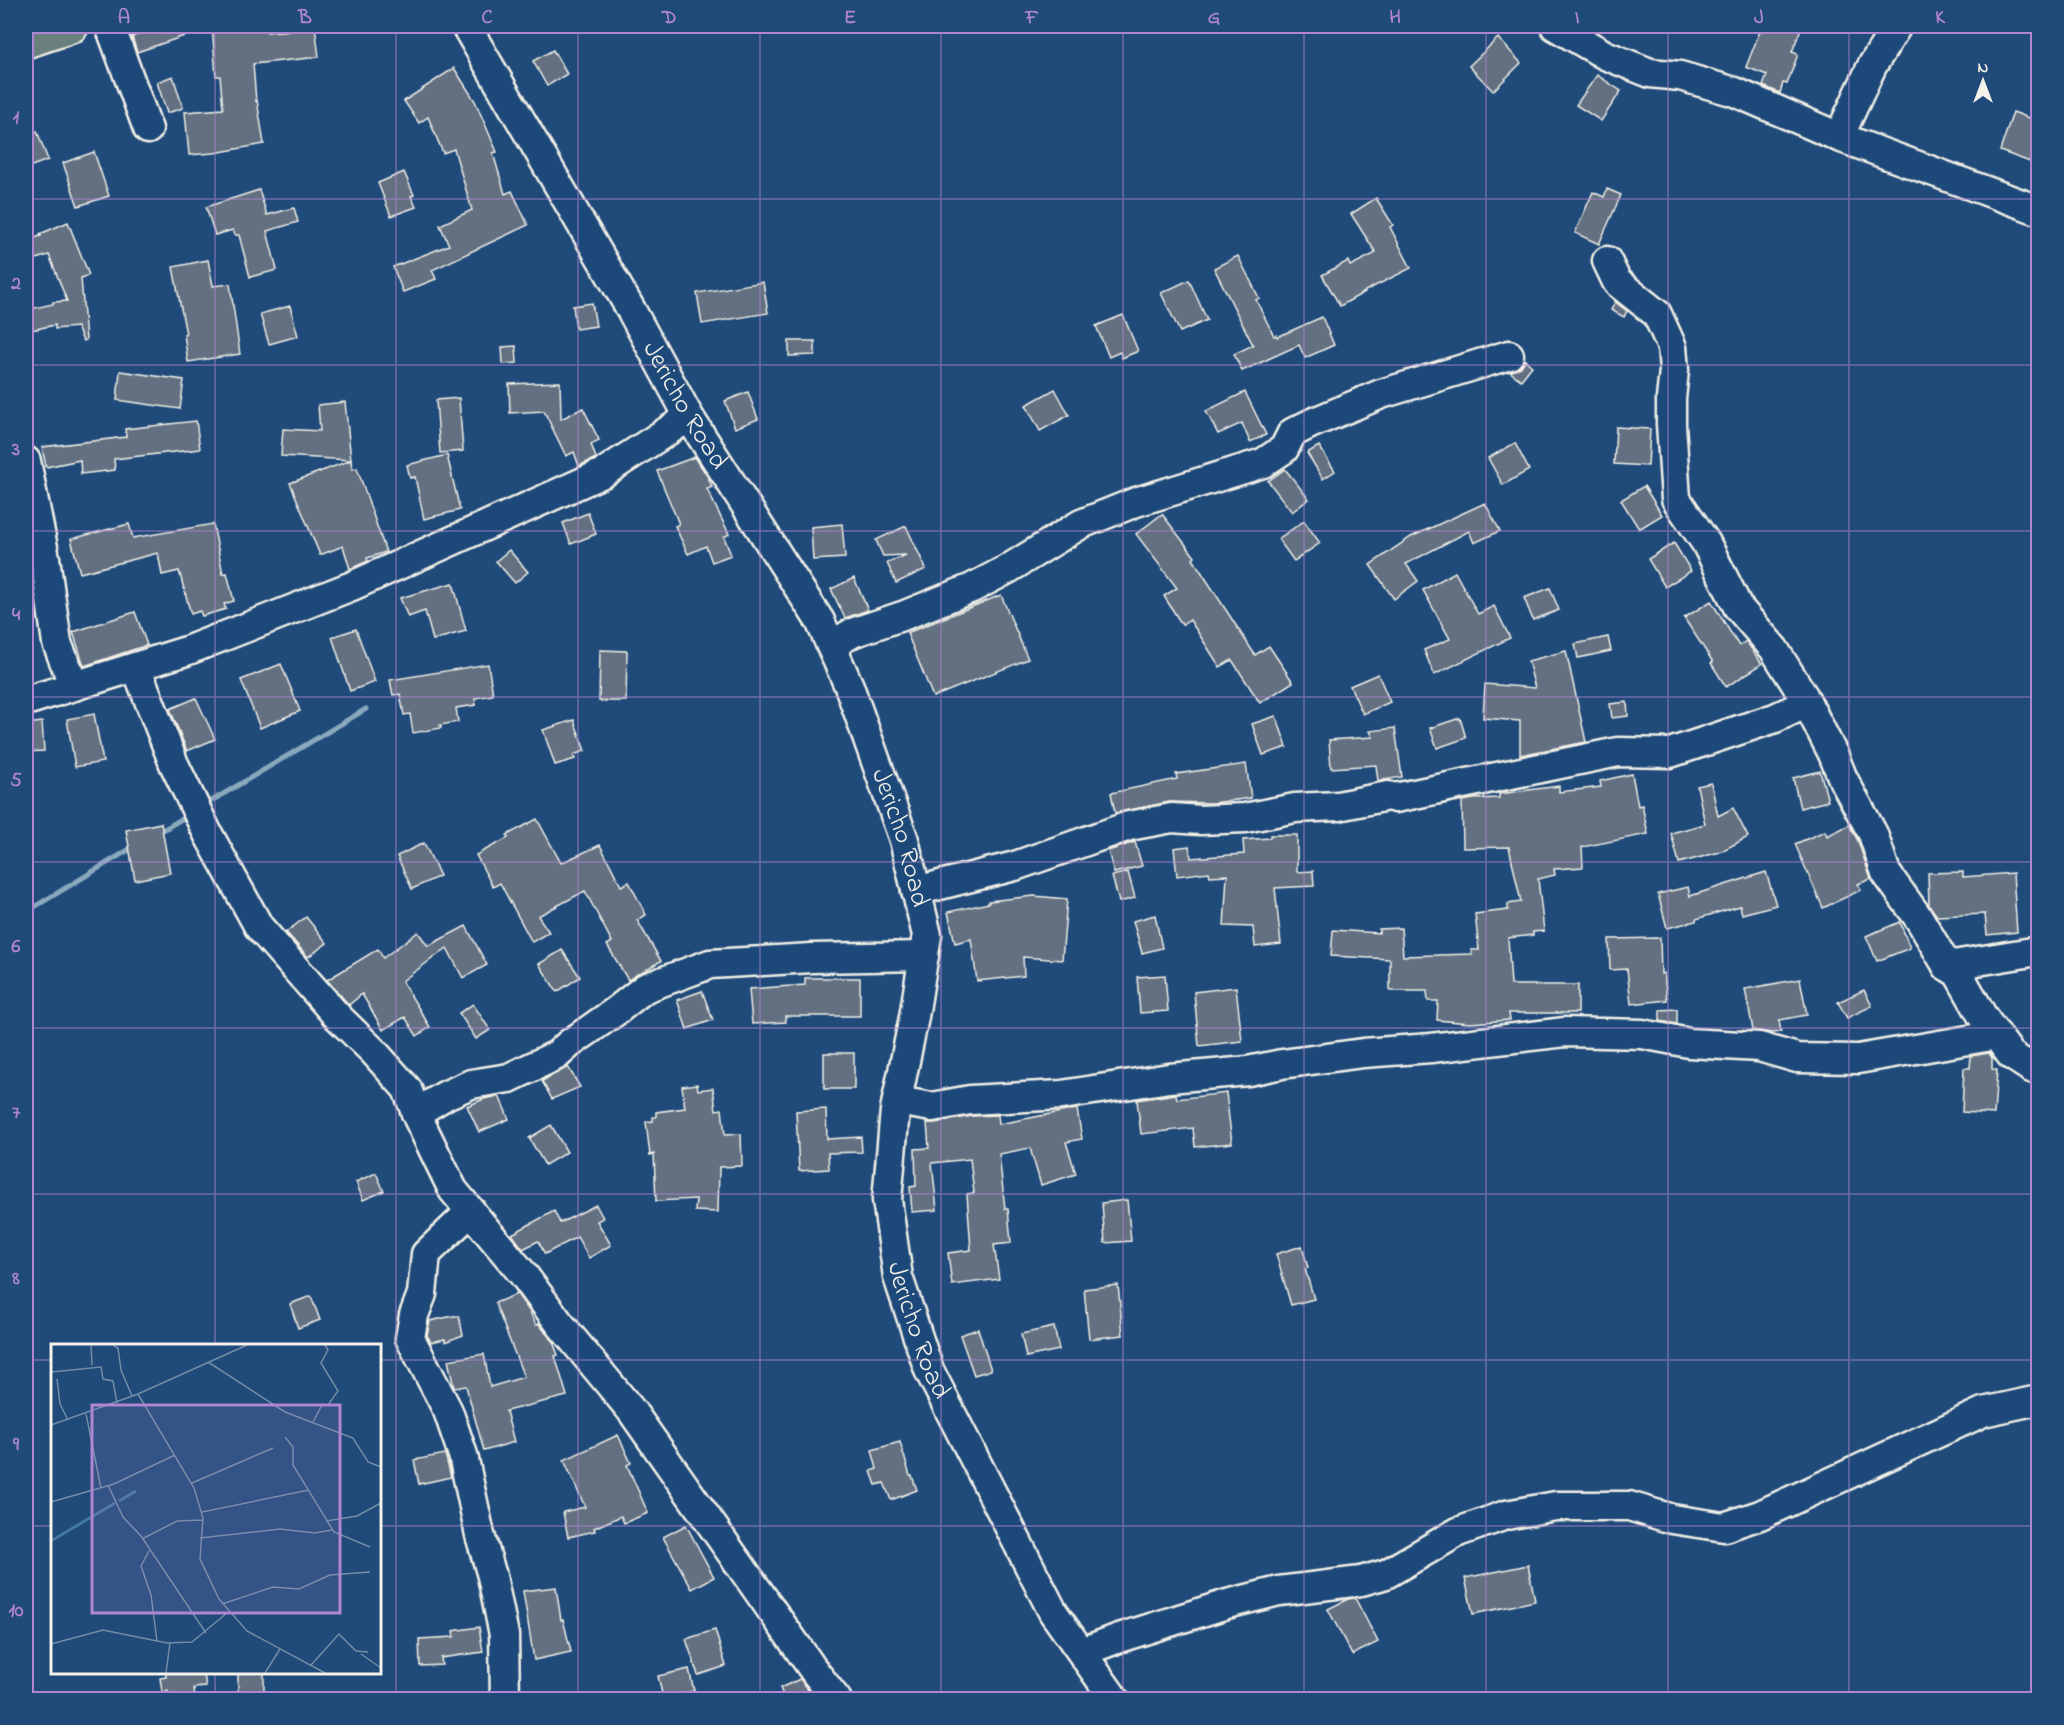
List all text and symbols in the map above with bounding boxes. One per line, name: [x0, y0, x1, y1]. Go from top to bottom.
text: A: [118, 4, 130, 33]
text: B: [297, 4, 312, 33]
text: C: [482, 4, 493, 33]
text: D: [661, 4, 676, 33]
text: E: [844, 4, 856, 33]
text: F: [1025, 4, 1039, 33]
text: G: [1208, 4, 1221, 33]
text: H: [1389, 4, 1401, 33]
text: I: [1575, 4, 1580, 33]
text: J: [1754, 4, 1764, 33]
text: K: [1935, 4, 1946, 33]
north arrow: [1953, 51, 2013, 111]
text: N: [1978, 56, 1989, 80]
text: 1: [13, 104, 20, 133]
text: 2: [10, 270, 21, 299]
street label: Jericho Road: [632, 334, 737, 477]
text: 3: [11, 436, 20, 465]
text: 4: [12, 601, 21, 630]
street label: Jericho Road: [860, 763, 939, 911]
text: 5: [10, 767, 22, 796]
text: 6: [12, 933, 21, 962]
text: 7: [12, 1099, 21, 1128]
street label: Jericho Road: [877, 1260, 960, 1406]
text: 8: [11, 1265, 20, 1294]
inset map: [51, 1344, 381, 1674]
text: 9: [12, 1431, 20, 1460]
text: 10: [9, 1597, 24, 1626]

